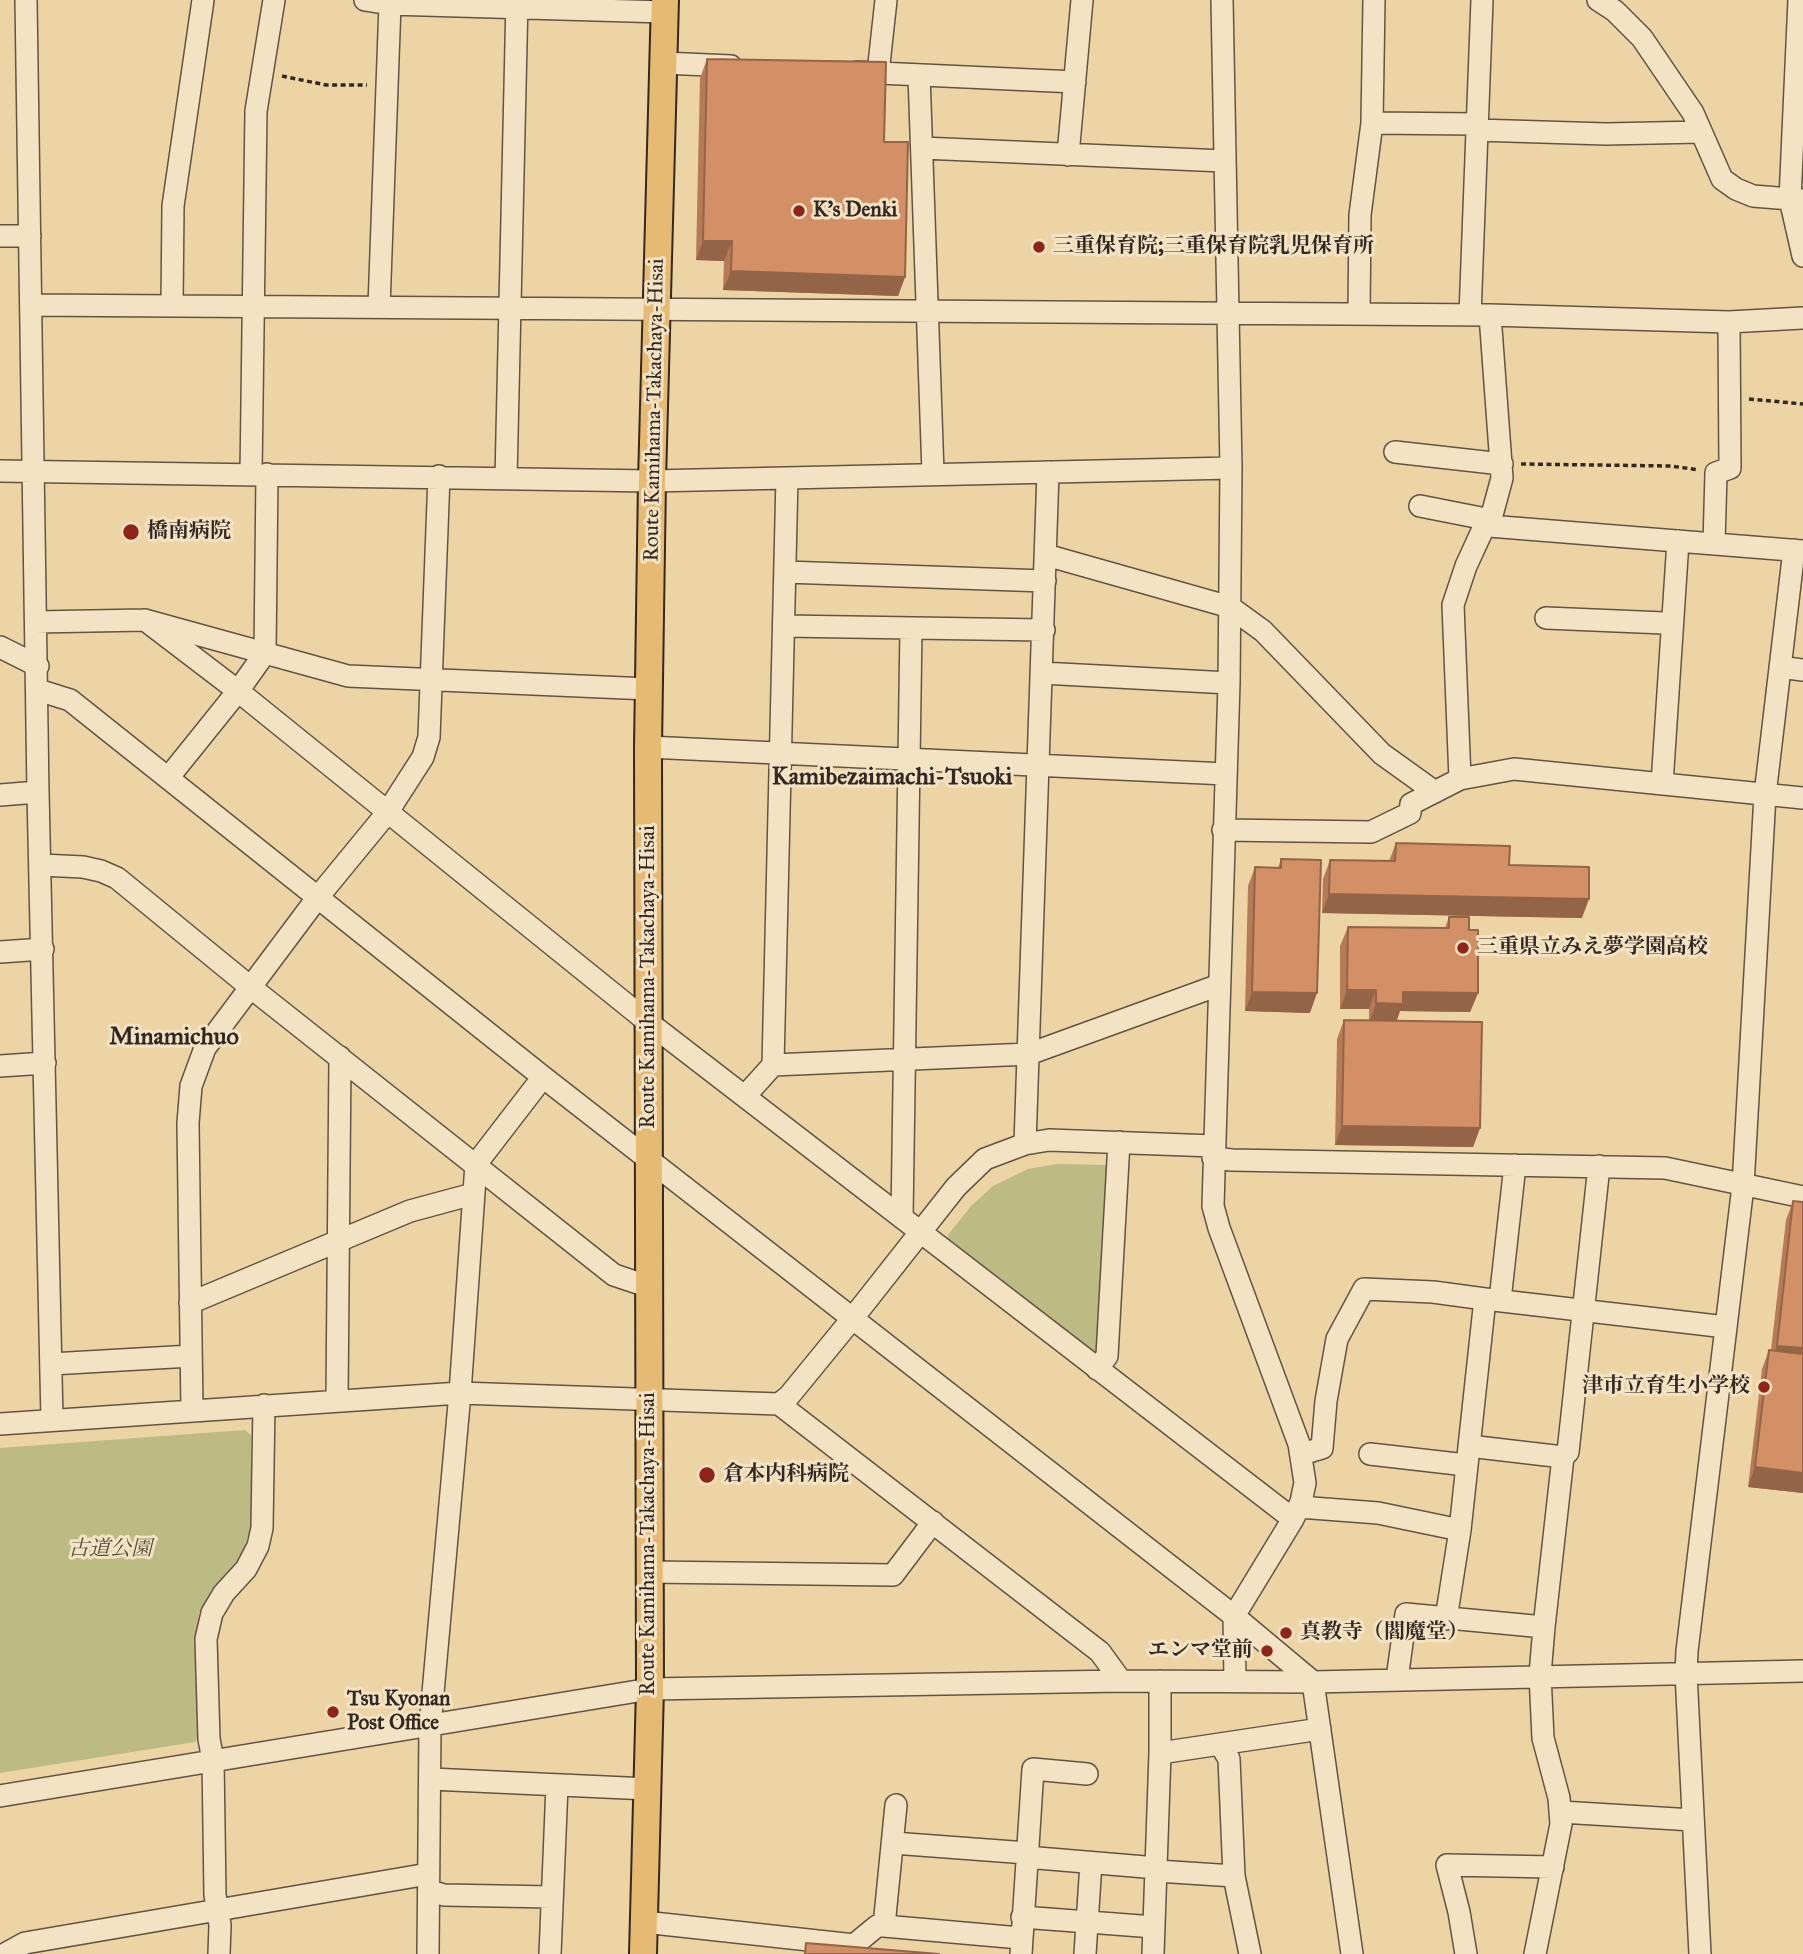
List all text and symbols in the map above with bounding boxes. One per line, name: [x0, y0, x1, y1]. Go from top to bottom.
place label: K's Denki: [813, 198, 897, 224]
marker: K's Denki: [791, 203, 807, 219]
place label: 三重保育院;三重保育院乳児保育所: [1053, 234, 1374, 260]
marker: 三重保育院;三重保育院乳児保育所: [1031, 239, 1047, 255]
street label: Route Kamihama-Takachaya-Hisai: [640, 258, 670, 562]
place label: 橋南病院: [147, 519, 231, 545]
marker: 橋南病院: [121, 522, 141, 542]
district label: Kamibezaimachi-Tsuoki: [772, 764, 1012, 792]
street label: Route Kamihama-Takachaya-Hisai: [636, 825, 662, 1129]
place label: 三重県立みえ夢学園高校: [1477, 935, 1708, 961]
marker: 三重県立みえ夢学園高校: [1455, 940, 1471, 956]
district label: Minamichuo: [109, 1024, 239, 1052]
place label: 津市立育生小学校: [1582, 1374, 1750, 1400]
marker: 津市立育生小学校: [1756, 1379, 1772, 1395]
street label: Route Kamihama-Takachaya-Hisai: [636, 1392, 662, 1696]
place label: 倉本内科病院: [723, 1462, 849, 1488]
marker: 倉本内科病院: [697, 1465, 717, 1485]
park label: 古道公園: [68, 1537, 152, 1563]
place label: 真教寺（閻魔堂）: [1300, 1620, 1468, 1646]
marker: 真教寺（閻魔堂）: [1278, 1625, 1294, 1641]
place label: エンマ堂前: [1148, 1638, 1253, 1664]
marker: エンマ堂前: [1259, 1643, 1275, 1659]
place label: Tsu Kyonan Post Office: [347, 1687, 450, 1737]
marker: Tsu Kyonan Post Office: [325, 1704, 341, 1720]

